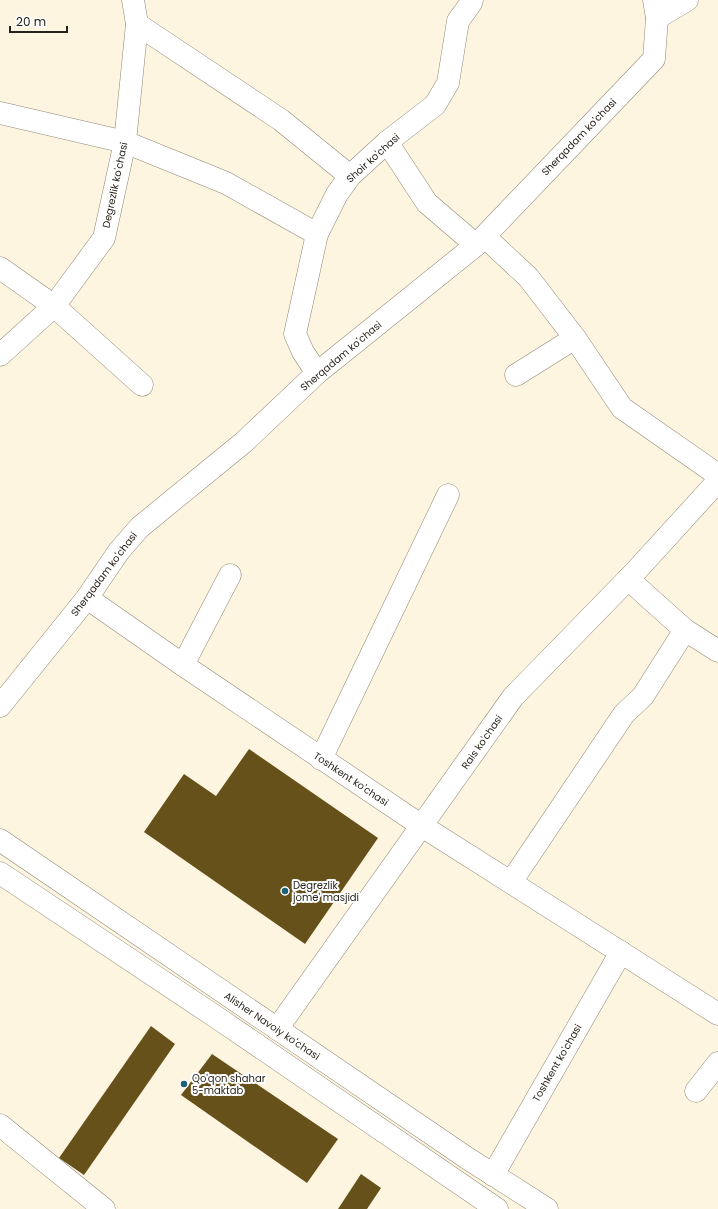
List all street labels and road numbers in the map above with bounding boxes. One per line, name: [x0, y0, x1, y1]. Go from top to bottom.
street label: Sherqadam ko'chasi: [538, 95, 620, 179]
street label: Shoir ko'chasi: [343, 130, 403, 186]
street label: Degrezlik ko'chasi: [99, 141, 131, 229]
street label: Sherqadam ko'chasi: [297, 317, 385, 395]
street label: Sherqadam ko'chasi: [67, 529, 141, 619]
street label: Rais ko'chasi: [458, 712, 506, 772]
street label: Toshkent ko'chasi: [311, 748, 391, 810]
street label: Alisher Navoiy ko'chasi: [221, 988, 323, 1064]
street label: Toshkent ko'chasi: [529, 1021, 585, 1105]

